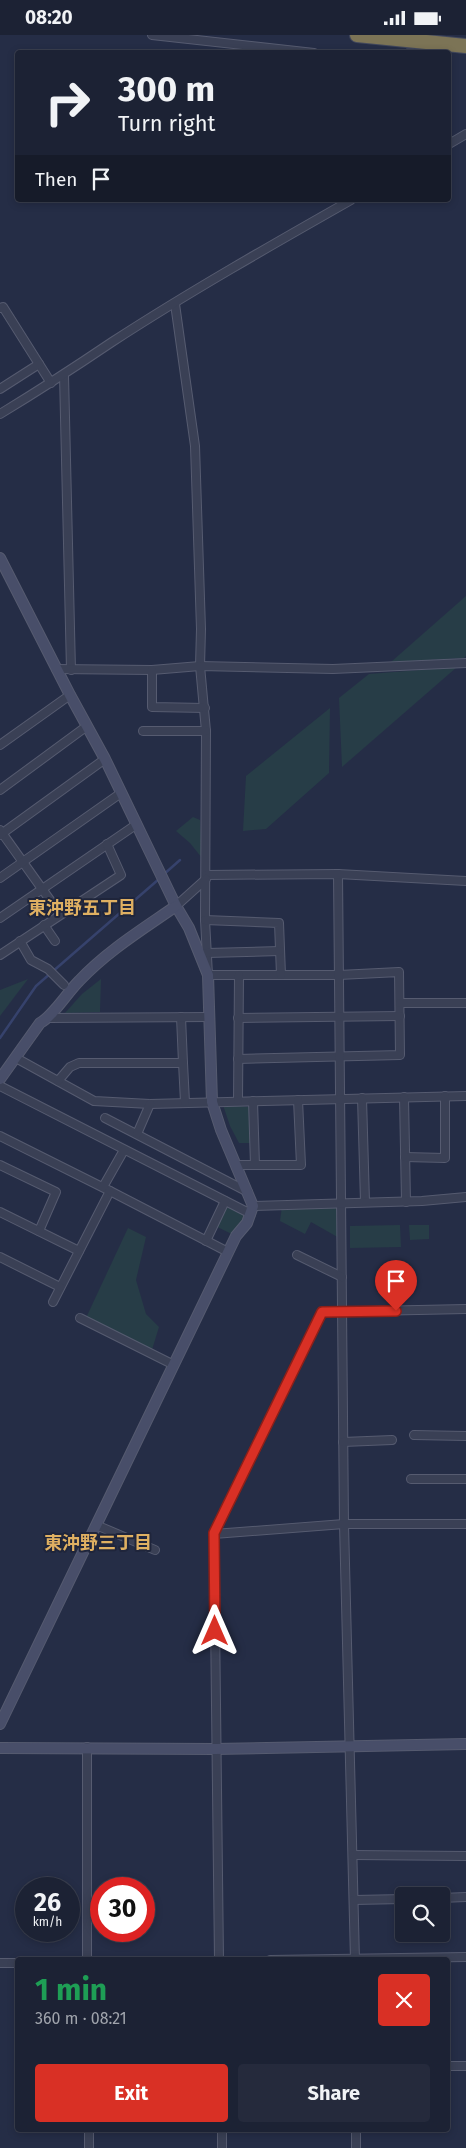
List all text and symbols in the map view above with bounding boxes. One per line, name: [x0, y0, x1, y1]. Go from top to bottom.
text: 08:20: [25, 6, 73, 29]
text: 300 m: [118, 68, 215, 110]
icon: right: [35, 70, 100, 135]
text: Turn right: [118, 110, 215, 137]
icon: arrive: [87, 165, 115, 193]
text: Then: [35, 168, 77, 191]
district label: 東沖野五丁目: [28, 897, 136, 919]
pin: [375, 1260, 417, 1311]
icon: arrive: [382, 1267, 410, 1295]
district label: 東沖野三丁目: [44, 1532, 152, 1554]
position arrow: [188, 1604, 240, 1656]
speed limit sign: 30: [90, 1877, 155, 1942]
map controls: [395, 1887, 450, 1942]
button: search: [395, 1887, 450, 1942]
text: 26: [34, 1888, 61, 1918]
text: km/h: [33, 1915, 62, 1929]
text: 1 min: [35, 1972, 107, 2008]
button: close: [378, 1974, 430, 2026]
text: 360 m · 08:21: [35, 2009, 127, 2028]
button: Exit: [35, 2064, 228, 2122]
button: Share: [238, 2064, 430, 2122]

